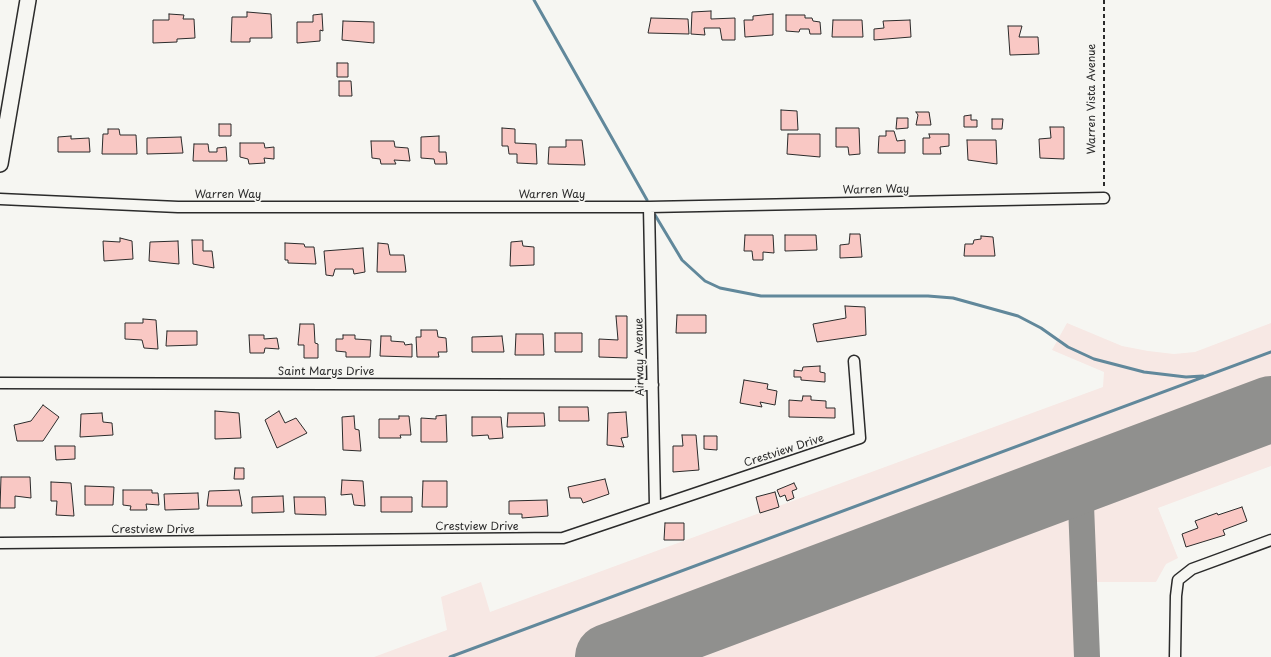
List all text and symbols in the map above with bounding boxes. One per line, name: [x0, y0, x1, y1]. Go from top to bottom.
street label: Warren Vista Avenue: [1085, 44, 1099, 154]
street label: Warren Way: [843, 183, 909, 197]
street label: Warren Way: [195, 188, 261, 202]
street label: Warren Way: [519, 188, 585, 202]
street label: Airway Avenue: [633, 318, 647, 396]
street label: Saint Marys Drive: [278, 365, 374, 379]
street label: Crestview Drive: [742, 432, 826, 470]
street label: Crestview Drive: [435, 520, 519, 534]
street label: Crestview Drive: [111, 523, 195, 537]

